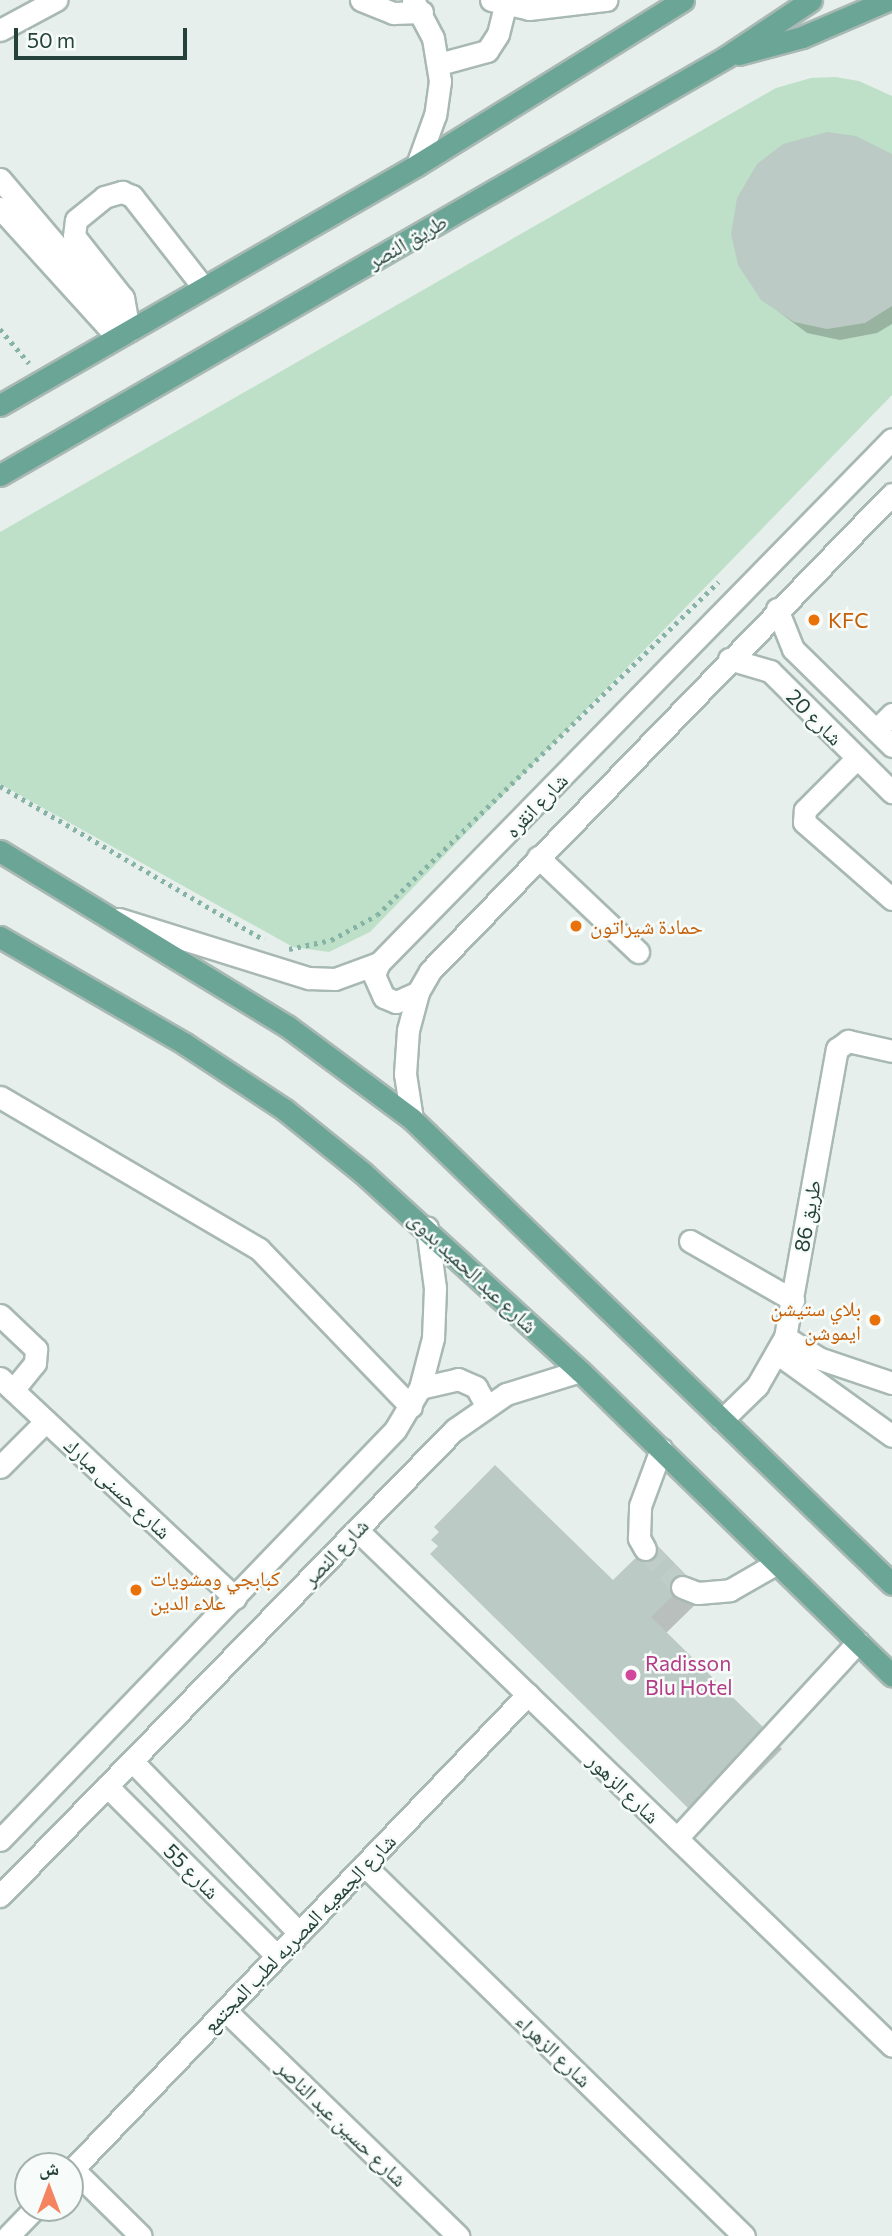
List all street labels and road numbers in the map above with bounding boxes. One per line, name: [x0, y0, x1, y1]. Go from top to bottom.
street label: طريق النصر: [363, 208, 451, 274]
street label: شارع 20: [782, 684, 848, 750]
street label: شارع انقره: [499, 768, 573, 842]
street label: طريق 86: [788, 1178, 826, 1254]
street label: شارع عبد الحميد بدوى: [403, 1206, 543, 1338]
street label: شارع حسنى مبارك: [59, 1432, 177, 1544]
street label: شارع النصر: [297, 1513, 373, 1591]
street label: شارع الزهور: [583, 1748, 665, 1828]
street label: شارع الجمعيه المصريه لطب المجتمع: [197, 1828, 401, 2038]
street label: شارع 55: [159, 1838, 225, 1904]
street label: شارع الزهراء: [511, 2008, 597, 2092]
street label: شارع حسين عبد الناصر: [271, 2054, 413, 2192]

